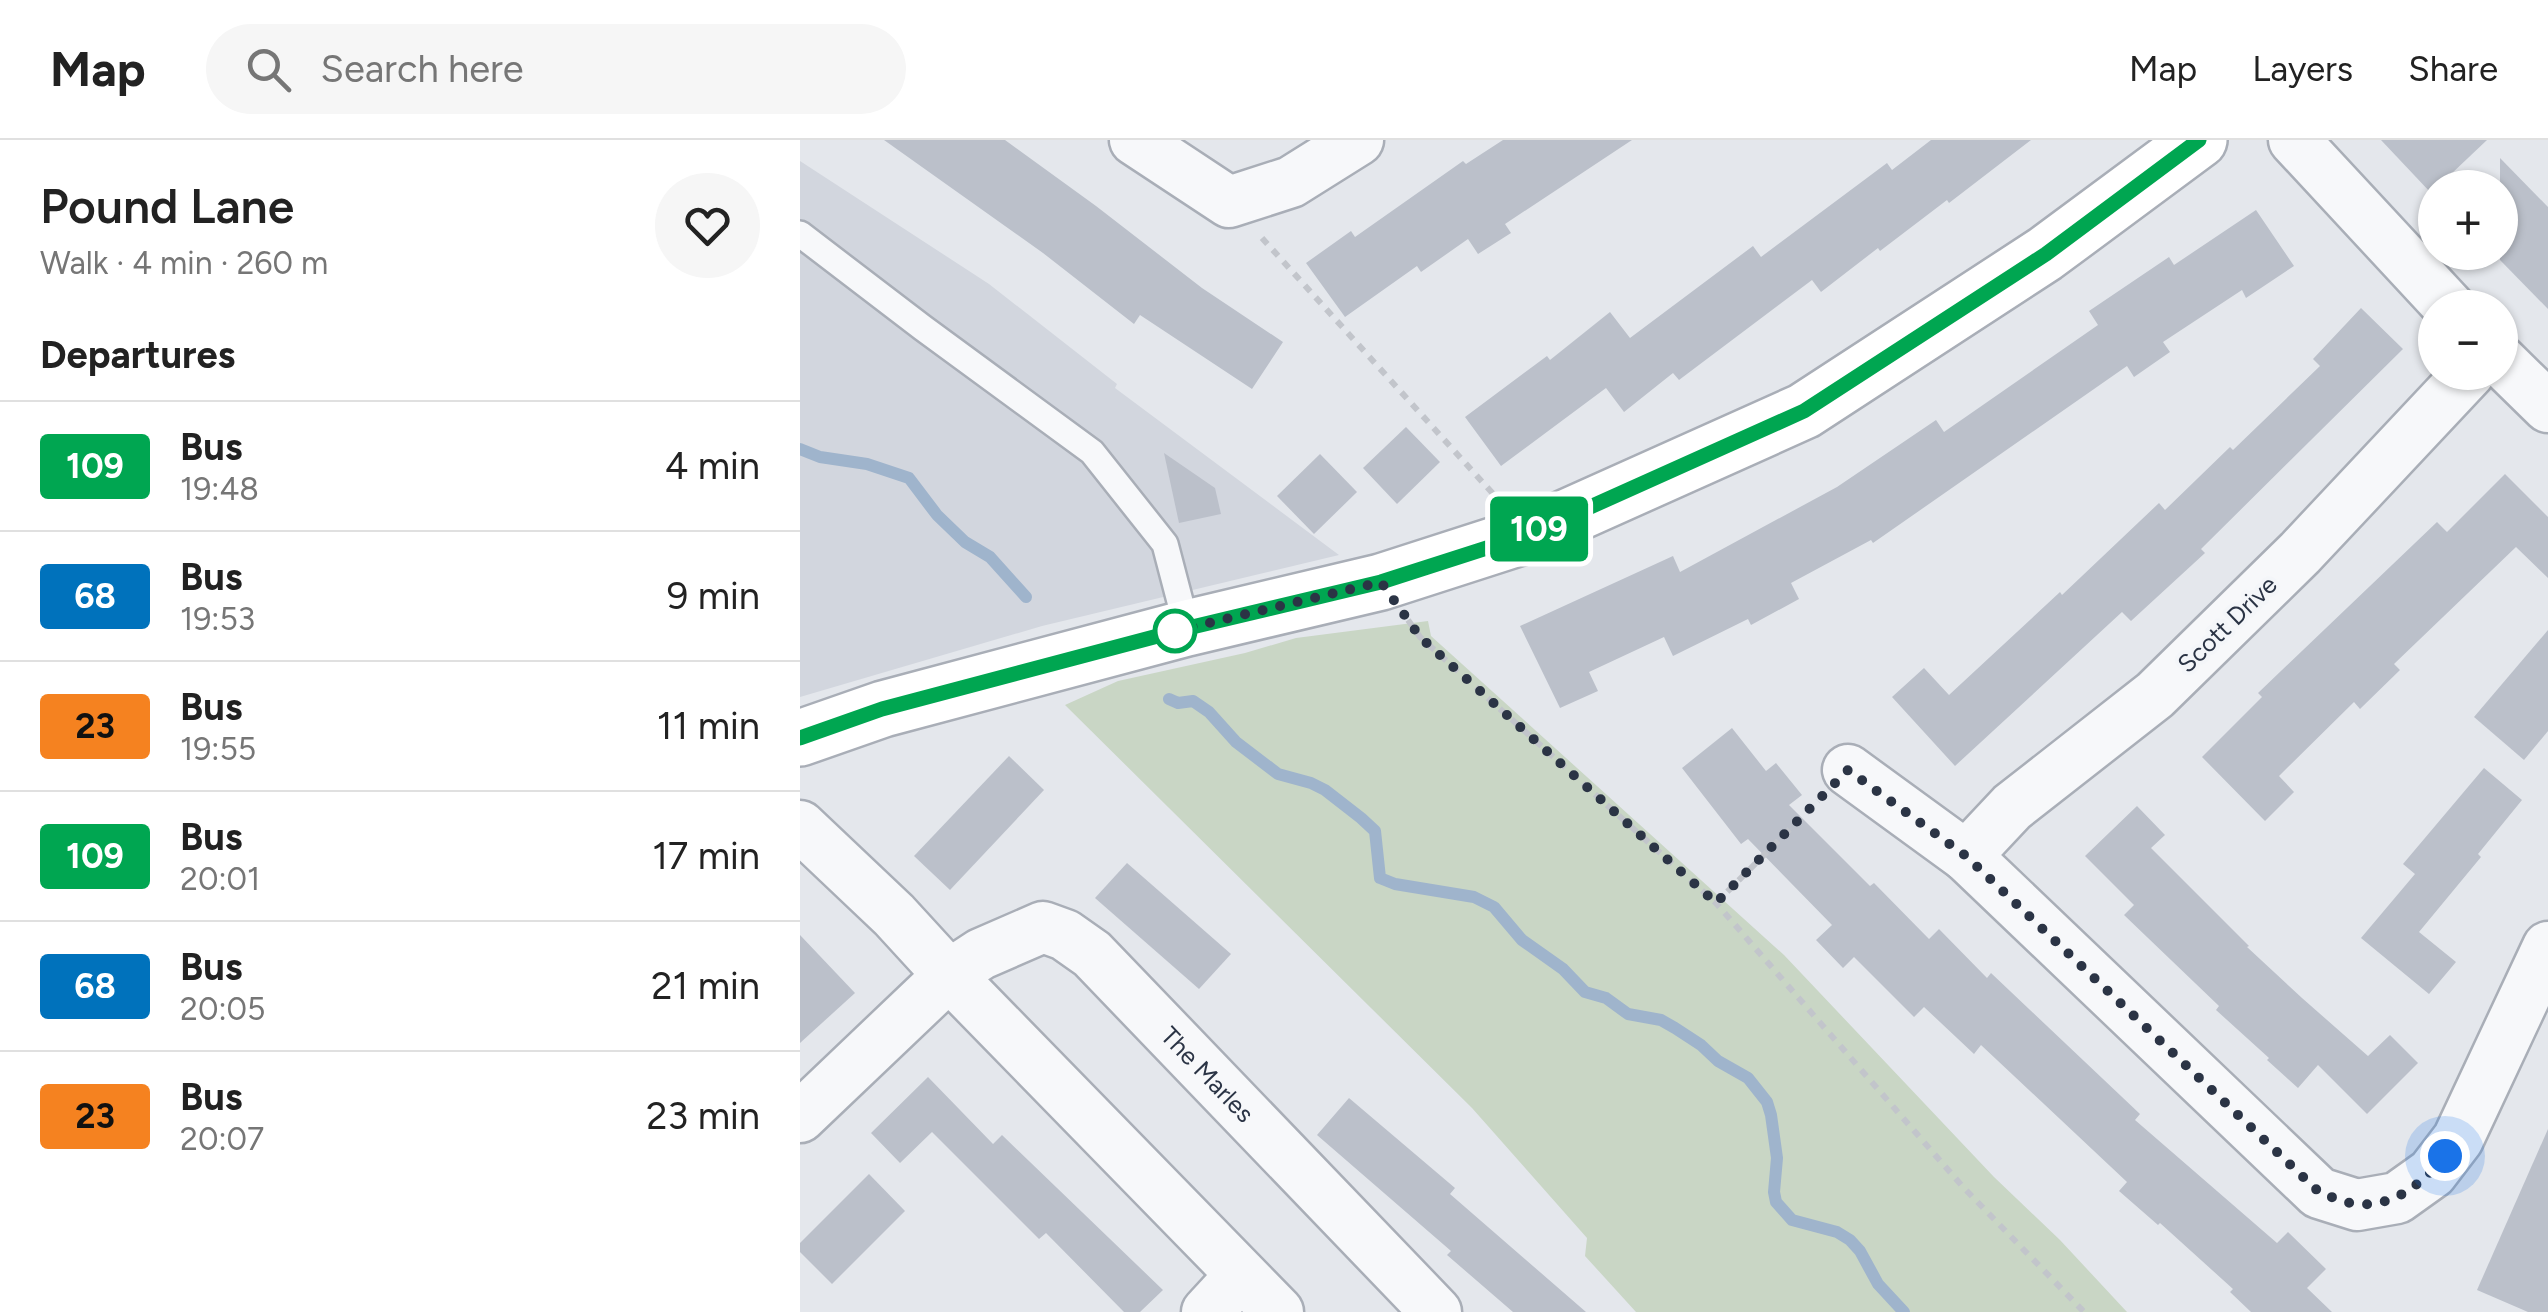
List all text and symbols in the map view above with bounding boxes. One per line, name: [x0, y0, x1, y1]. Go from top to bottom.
search box: [206, 24, 906, 114]
text: Map: [50, 40, 146, 98]
icon: search: [241, 42, 296, 97]
text: Search here: [321, 46, 524, 92]
text: Map: [2129, 48, 2197, 90]
text: Layers: [2252, 48, 2353, 90]
text: Share: [2408, 48, 2498, 90]
map controls: [2418, 170, 2518, 390]
button: +: [2418, 170, 2518, 270]
button: heart: [655, 173, 760, 278]
text: Pound Lane: [40, 177, 294, 235]
text: Walk · 4 min · 260 m: [40, 244, 328, 282]
button: −: [2418, 290, 2518, 390]
text: Departures: [40, 332, 235, 378]
text: Bus: [180, 424, 243, 470]
text: 4 min: [665, 443, 760, 489]
text: 109: [66, 445, 124, 487]
text: 19:48: [180, 470, 259, 508]
line badge: 109: [1482, 496, 1596, 562]
text: 109: [1510, 508, 1568, 550]
text: Bus: [180, 554, 243, 600]
street label: Scott Drive: [2171, 569, 2283, 679]
text: 9 min: [667, 573, 760, 619]
text: 68: [74, 575, 116, 617]
text: 19:53: [180, 600, 255, 638]
unlabelled marker: [1154, 610, 1196, 652]
text: Bus: [180, 684, 243, 730]
text: 11 min: [657, 703, 760, 749]
text: 23: [75, 705, 115, 747]
text: 19:55: [180, 730, 256, 768]
text: Bus: [180, 814, 243, 860]
text: 17 min: [652, 833, 760, 879]
text: 109: [66, 835, 124, 877]
text: 20:01: [180, 860, 260, 898]
text: Bus: [180, 944, 243, 990]
text: 21 min: [651, 963, 760, 1009]
text: 68: [74, 965, 116, 1007]
text: 20:05: [180, 990, 265, 1028]
street label: The Marles: [1155, 1020, 1260, 1128]
text: Bus: [180, 1074, 243, 1120]
text: 23 min: [646, 1093, 760, 1139]
text: 23: [75, 1095, 115, 1137]
text: 20:07: [180, 1120, 264, 1158]
your location: [2420, 1131, 2470, 1181]

